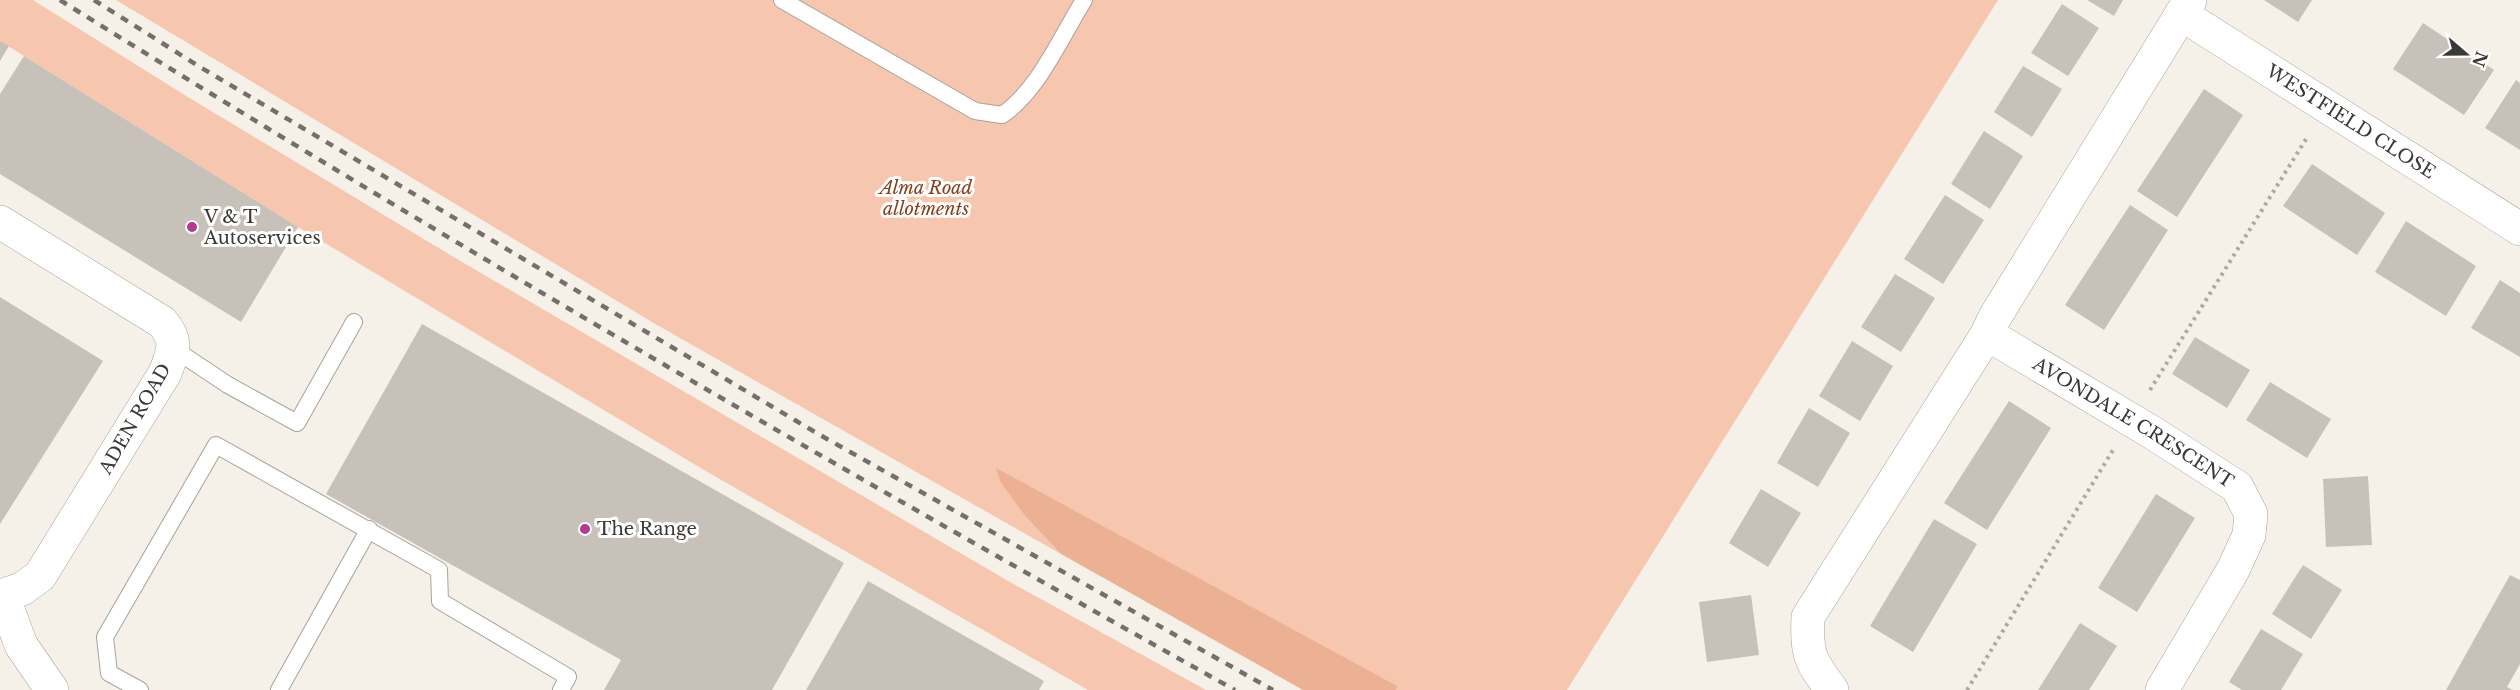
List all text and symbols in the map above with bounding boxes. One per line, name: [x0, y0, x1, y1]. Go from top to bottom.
north arrow: [2436, 24, 2496, 84]
text: N: [2468, 49, 2492, 70]
street label: WESTFIELD CLOSE: [2261, 59, 2439, 183]
park label: Alma Road allotments: [878, 177, 973, 220]
place label: V & T Autoservices: [203, 206, 321, 249]
marker: V & T Autoservices: [185, 220, 199, 234]
street label: AVONDALE CRESCENT: [2028, 352, 2238, 493]
street label: ADEN ROAD: [94, 360, 176, 479]
place label: The Range: [597, 518, 697, 540]
marker: The Range: [578, 522, 592, 536]

